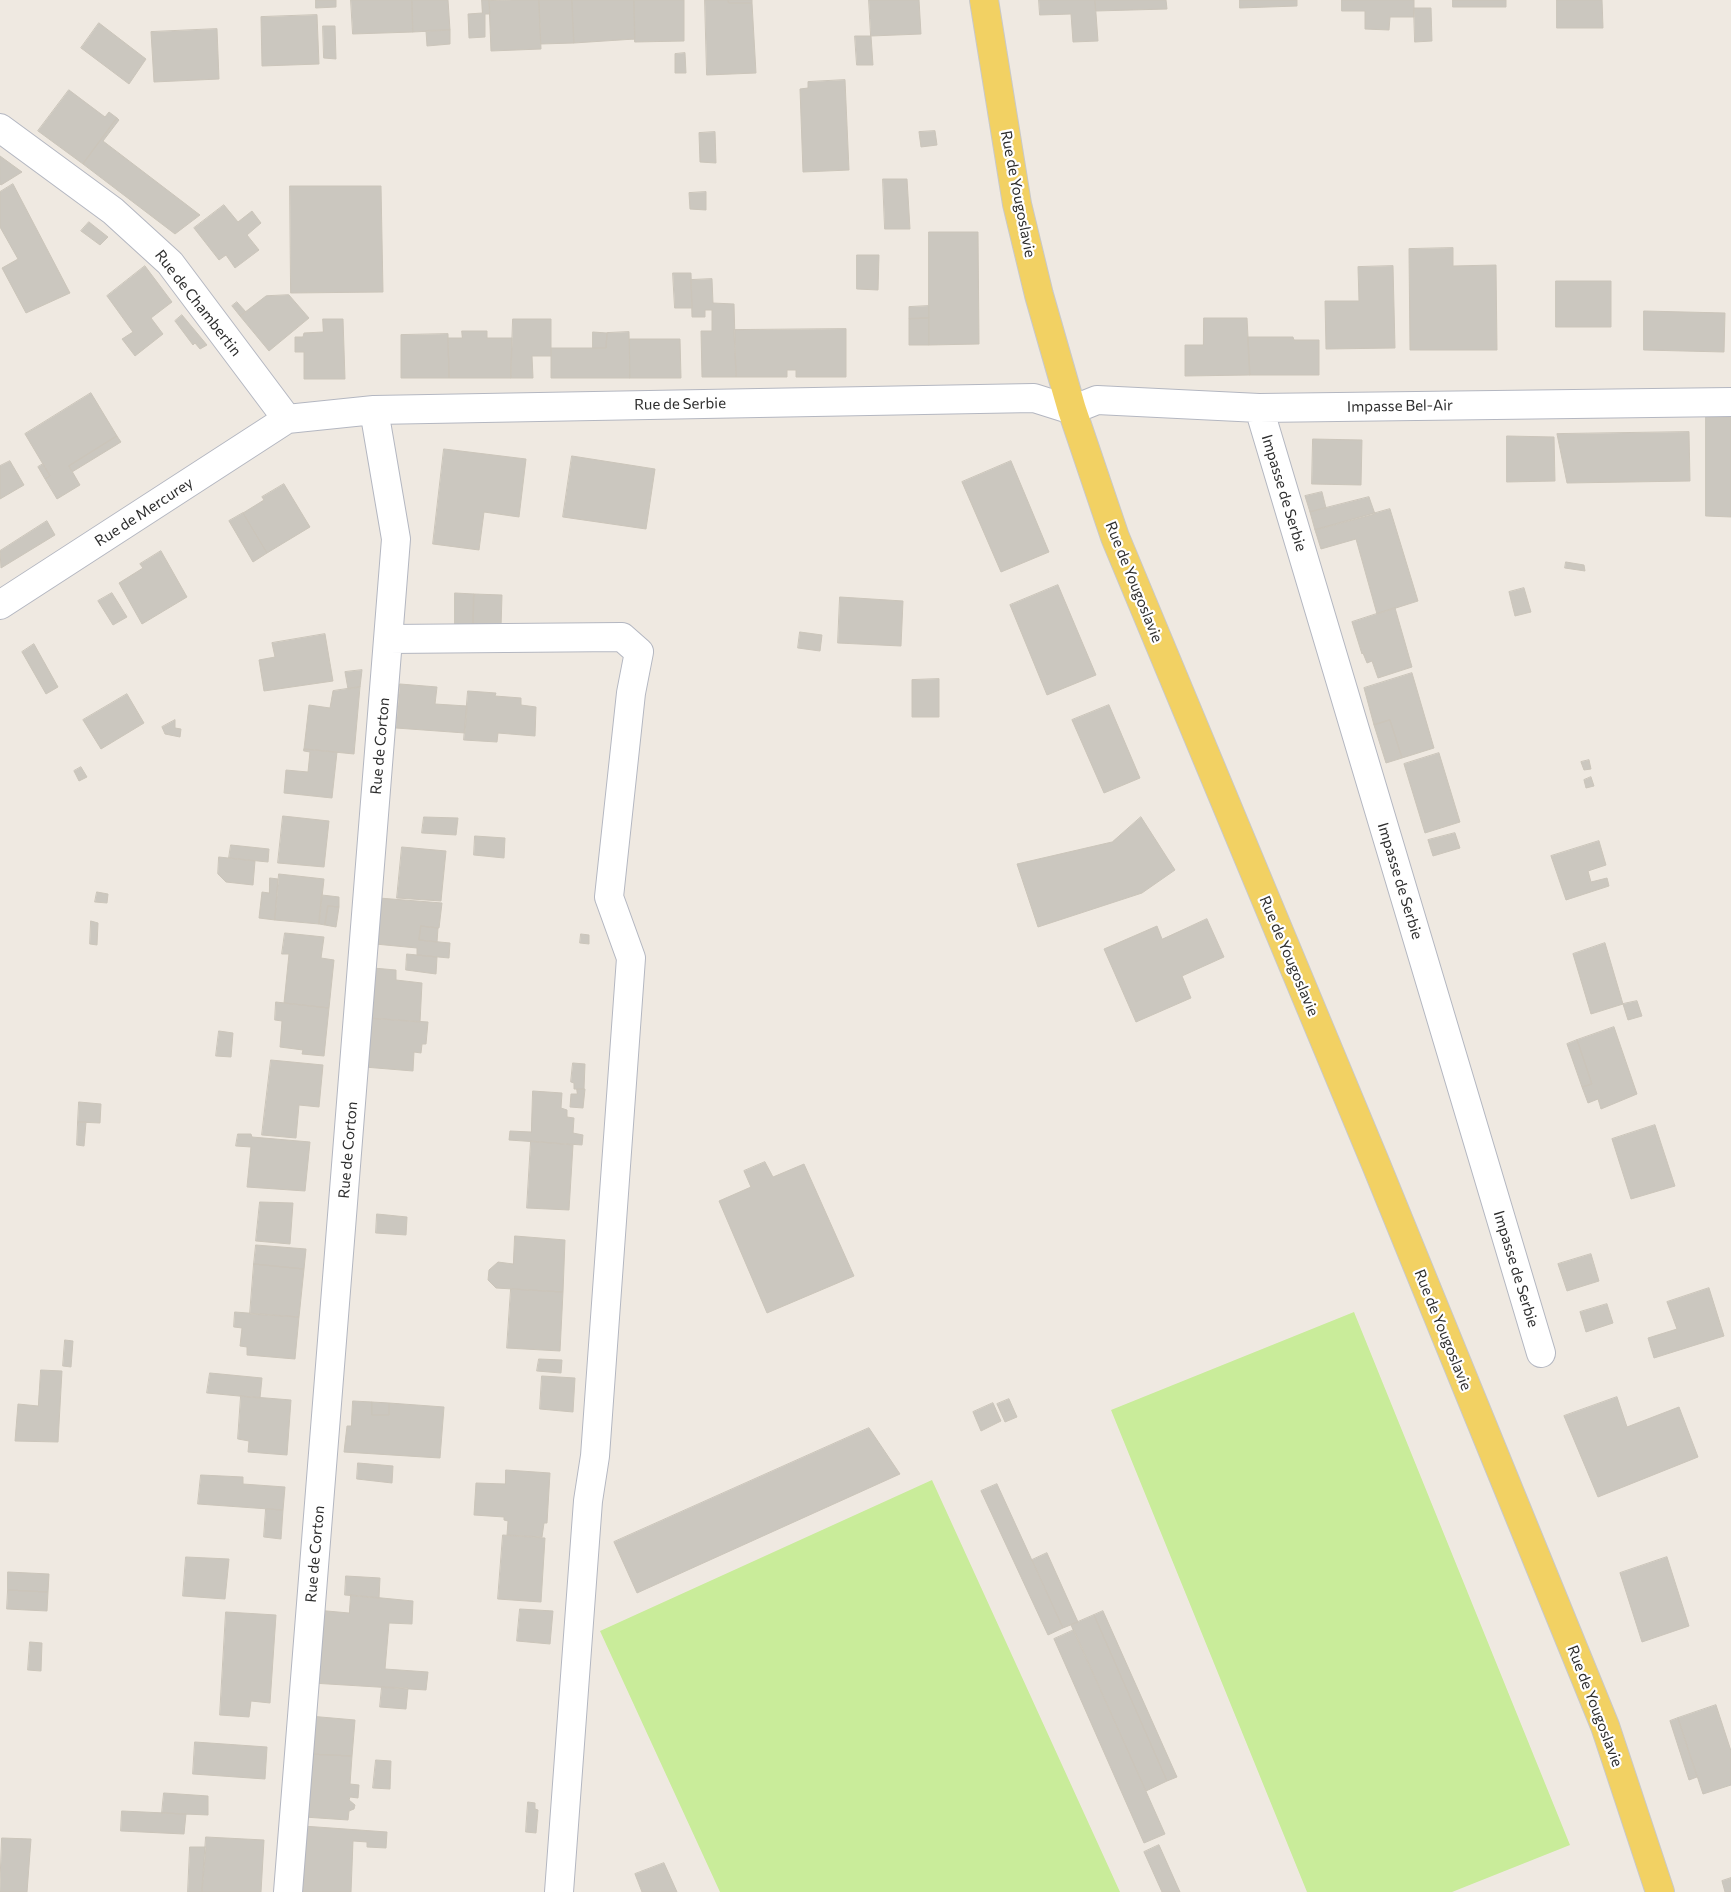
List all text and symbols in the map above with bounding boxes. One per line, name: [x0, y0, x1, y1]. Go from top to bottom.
street label: Rue de Yougoslavie: [997, 129, 1039, 259]
street label: Rue de Chambertin: [151, 246, 245, 360]
street label: Rue de Serbie: [634, 394, 726, 414]
street label: Impasse Bel-Air: [1347, 396, 1453, 416]
street label: Impasse de Serbie: [1258, 432, 1310, 554]
street label: Rue de Mercurey: [91, 474, 197, 550]
street label: Rue de Yougoslavie: [1102, 519, 1166, 645]
street label: Rue de Corton: [367, 697, 393, 795]
street label: Impasse de Serbie: [1374, 820, 1426, 942]
street label: Rue de Yougoslavie: [1256, 893, 1322, 1019]
street label: Rue de Corton: [335, 1101, 361, 1199]
street label: Impasse de Serbie: [1490, 1208, 1542, 1330]
street label: Rue de Yougoslavie: [1411, 1267, 1475, 1393]
street label: Rue de Corton: [302, 1505, 328, 1603]
street label: Rue de Yougoslavie: [1564, 1643, 1626, 1769]

